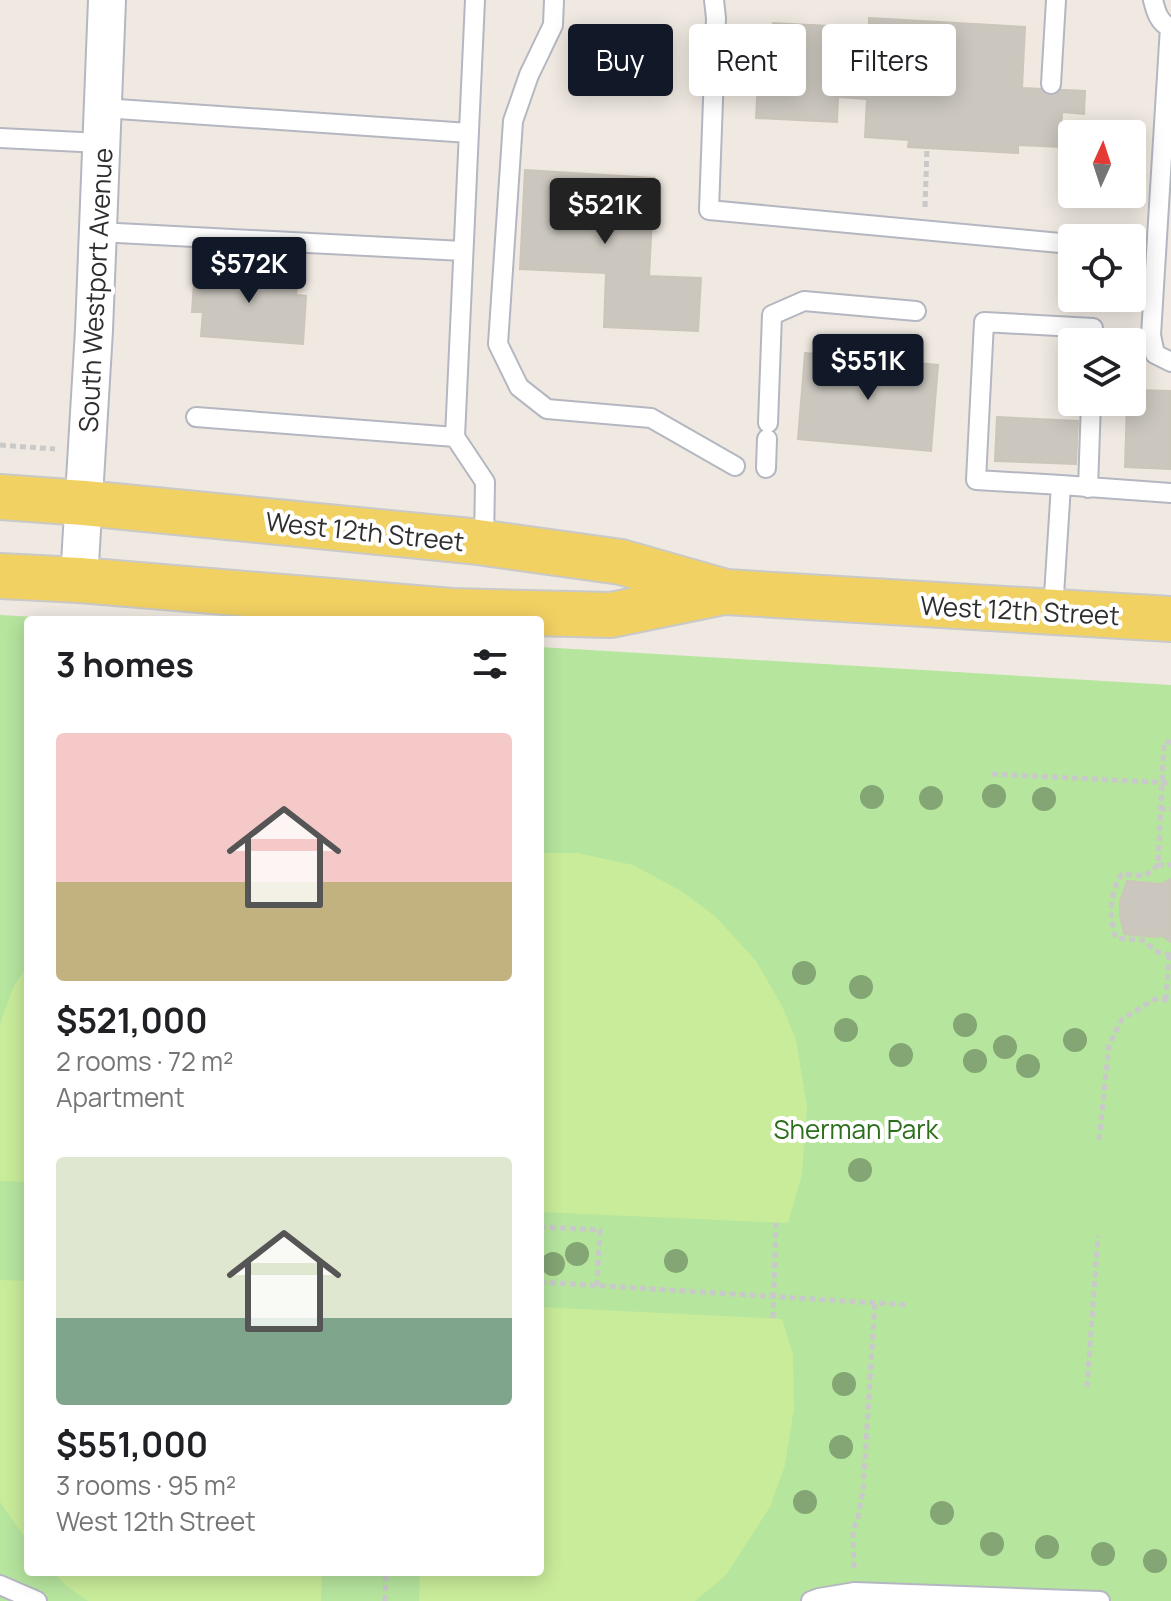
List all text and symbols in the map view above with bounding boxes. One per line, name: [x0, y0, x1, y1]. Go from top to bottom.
chip: Buy: [568, 24, 673, 96]
chip: Rent: [689, 24, 806, 96]
chip: Filters: [822, 24, 956, 96]
north arrow: [1058, 120, 1146, 208]
map controls: [1058, 120, 1146, 416]
street label: South Westport Avenue: [70, 147, 120, 433]
pin: $521K: [549, 178, 661, 246]
text: $521K: [568, 186, 642, 222]
button: locate: [1058, 224, 1146, 312]
pin: $572K: [193, 237, 305, 305]
text: $572K: [210, 245, 288, 281]
button: layers: [1058, 328, 1146, 416]
pin: $551K: [812, 334, 924, 402]
text: $551K: [830, 342, 906, 378]
street label: West 12th Street: [264, 503, 466, 559]
street label: West 12th Street: [919, 587, 1121, 633]
text: 3 homes: [56, 641, 194, 687]
icon: filters: [468, 642, 512, 686]
icon: home: [212, 785, 356, 929]
text: $521,000: [56, 997, 208, 1043]
text: 2 rooms · 72 m²: [56, 1043, 233, 1079]
text: Apartment: [56, 1079, 185, 1115]
park label: Sherman Park: [774, 1111, 940, 1147]
icon: home: [212, 1209, 356, 1353]
text: $551,000: [56, 1421, 208, 1467]
text: 3 rooms · 95 m²: [56, 1467, 236, 1503]
text: West 12th Street: [56, 1503, 256, 1539]

